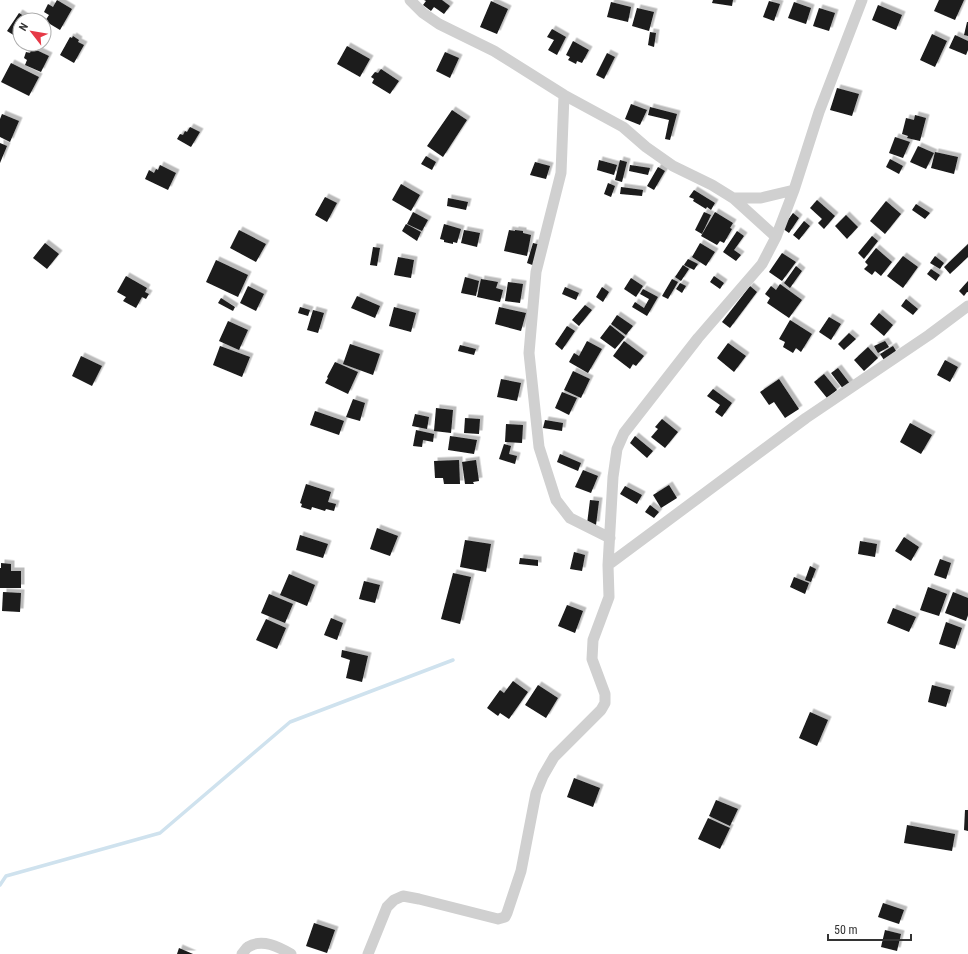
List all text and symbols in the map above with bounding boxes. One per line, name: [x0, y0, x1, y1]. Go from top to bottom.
north arrow: [12, 12, 52, 52]
text: N: [17, 21, 31, 33]
scale bar: [828, 916, 911, 942]
text: 50 m: [834, 923, 858, 937]

